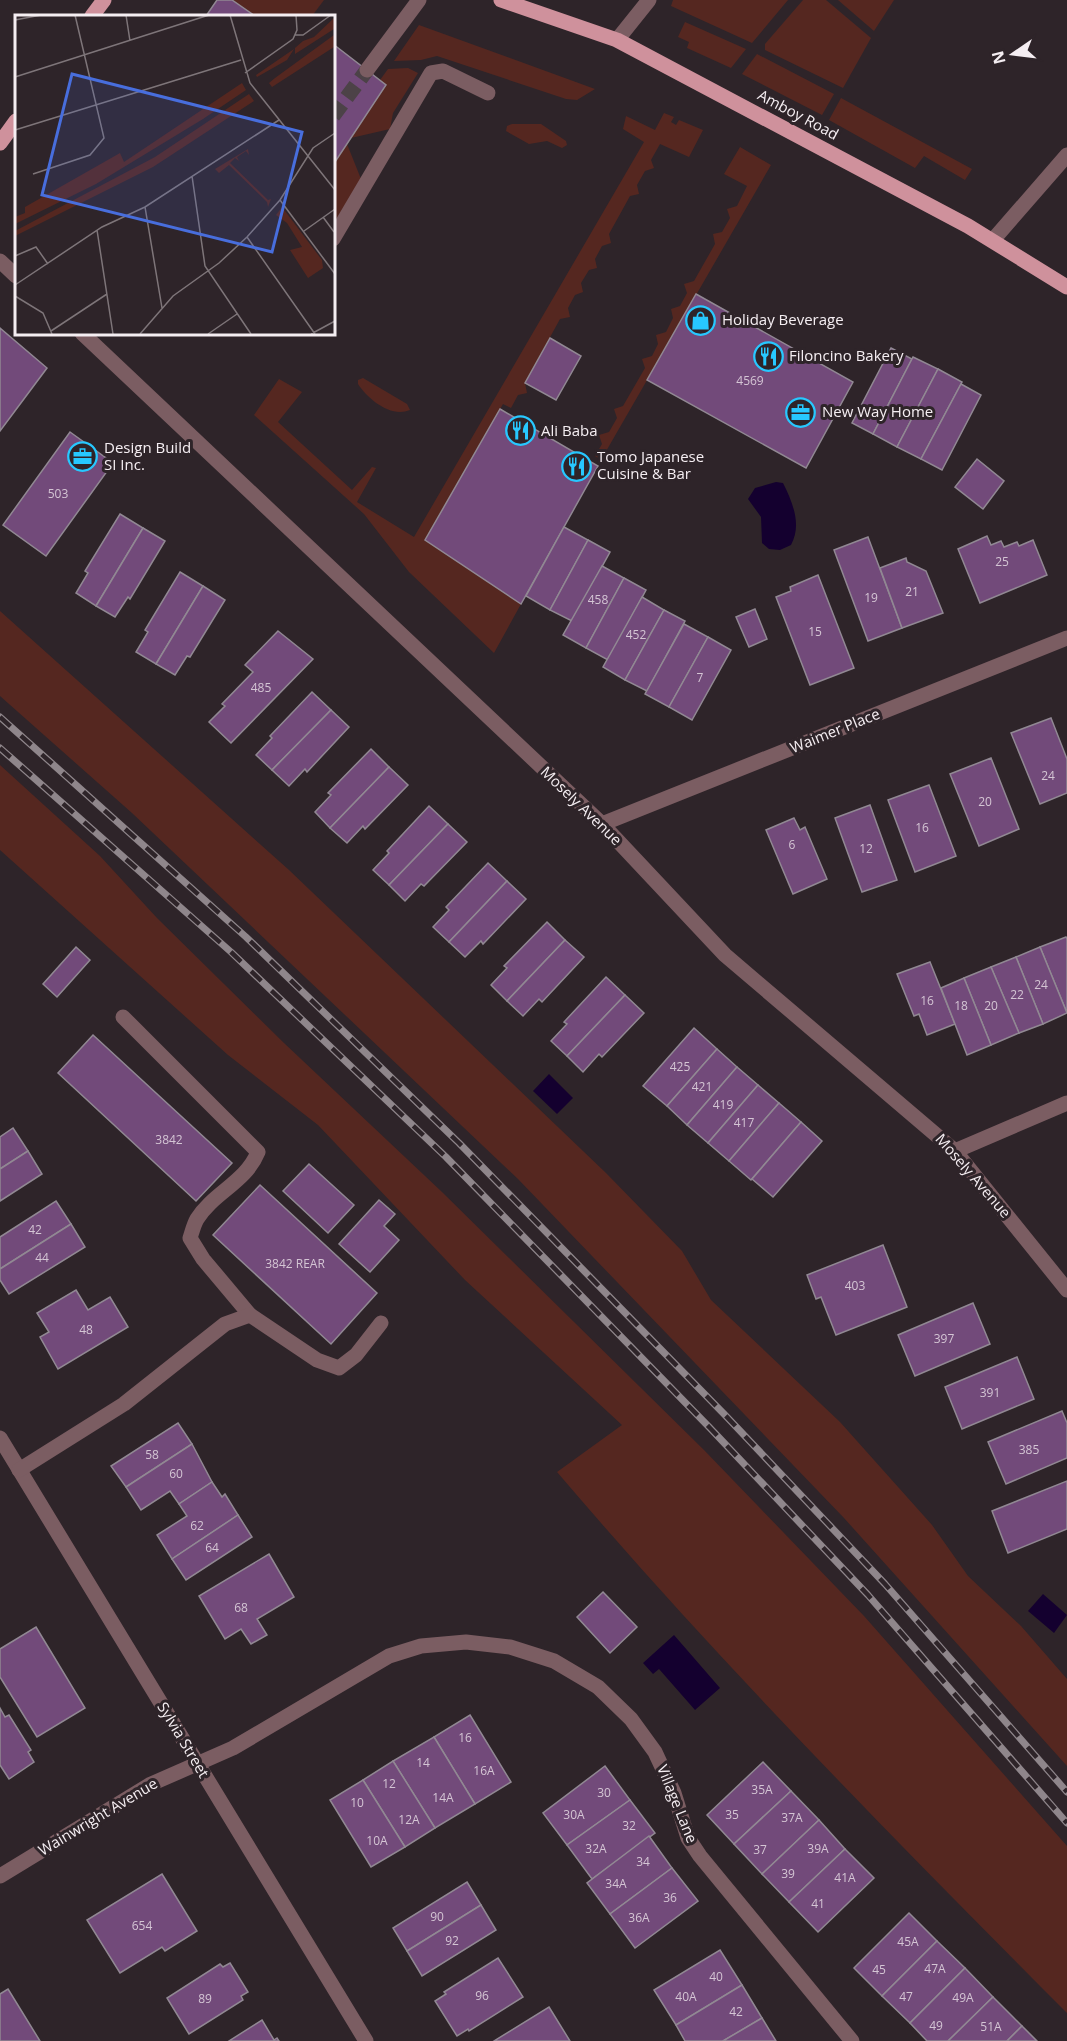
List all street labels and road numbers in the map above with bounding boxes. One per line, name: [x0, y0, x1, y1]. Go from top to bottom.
street label: Amboy Road: [755, 84, 842, 144]
street label: Waimer Place: [787, 703, 882, 757]
street label: Mosely Avenue: [537, 761, 627, 849]
street label: Mosely Avenue: [932, 1129, 1016, 1222]
street label: Sylvia Street: [153, 1698, 214, 1781]
street label: Village Lane: [653, 1761, 703, 1846]
street label: Wainwright Avenue: [34, 1773, 161, 1860]

